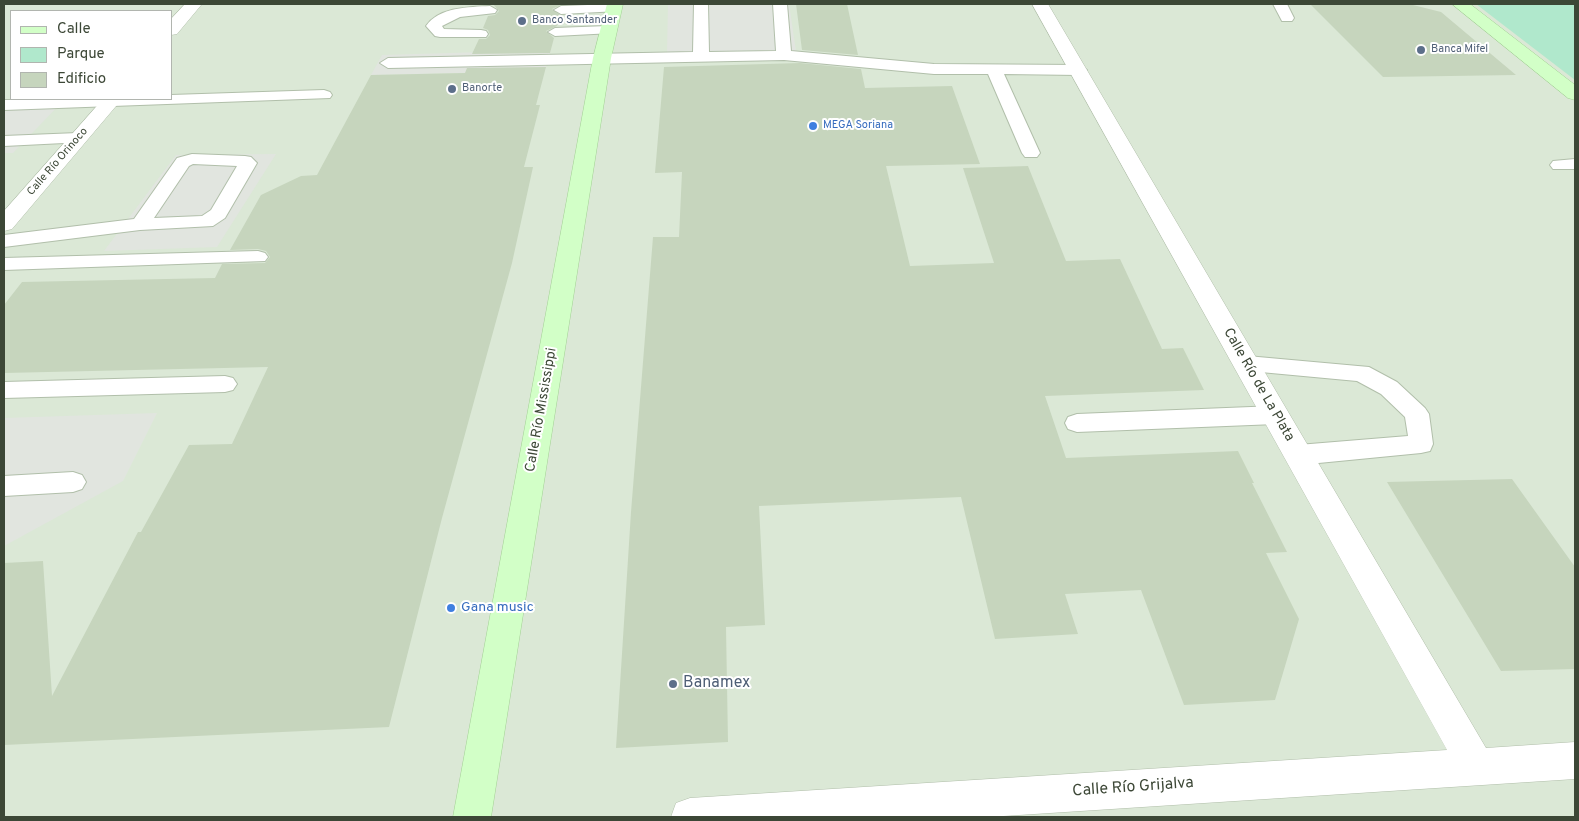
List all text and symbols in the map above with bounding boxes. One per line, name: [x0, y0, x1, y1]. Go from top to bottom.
legend: [10, 10, 172, 100]
place label: Banco Santander: [532, 14, 617, 28]
marker: Banco Santander: [516, 15, 528, 27]
text: Calle: [57, 20, 91, 39]
place label: Banca Mifel: [1431, 43, 1488, 57]
marker: Banca Mifel: [1415, 44, 1427, 56]
text: Parque: [57, 45, 105, 64]
text: Edificio: [57, 70, 106, 89]
place label: Banorte: [462, 82, 502, 96]
marker: Banorte: [446, 83, 458, 95]
place label: MEGA Soriana: [823, 119, 893, 133]
marker: MEGA Soriana: [807, 120, 819, 132]
street label: Calle Río Orinoco: [25, 125, 91, 199]
street label: Calle Río de La Plata: [1219, 325, 1297, 445]
street label: Calle Río Mississippi: [523, 346, 561, 474]
place label: Gana music: [461, 600, 534, 616]
marker: Gana music: [445, 602, 457, 614]
place label: Banamex: [683, 674, 750, 694]
marker: Banamex: [667, 678, 679, 690]
street label: Calle Río Grijalva: [1072, 774, 1194, 802]

